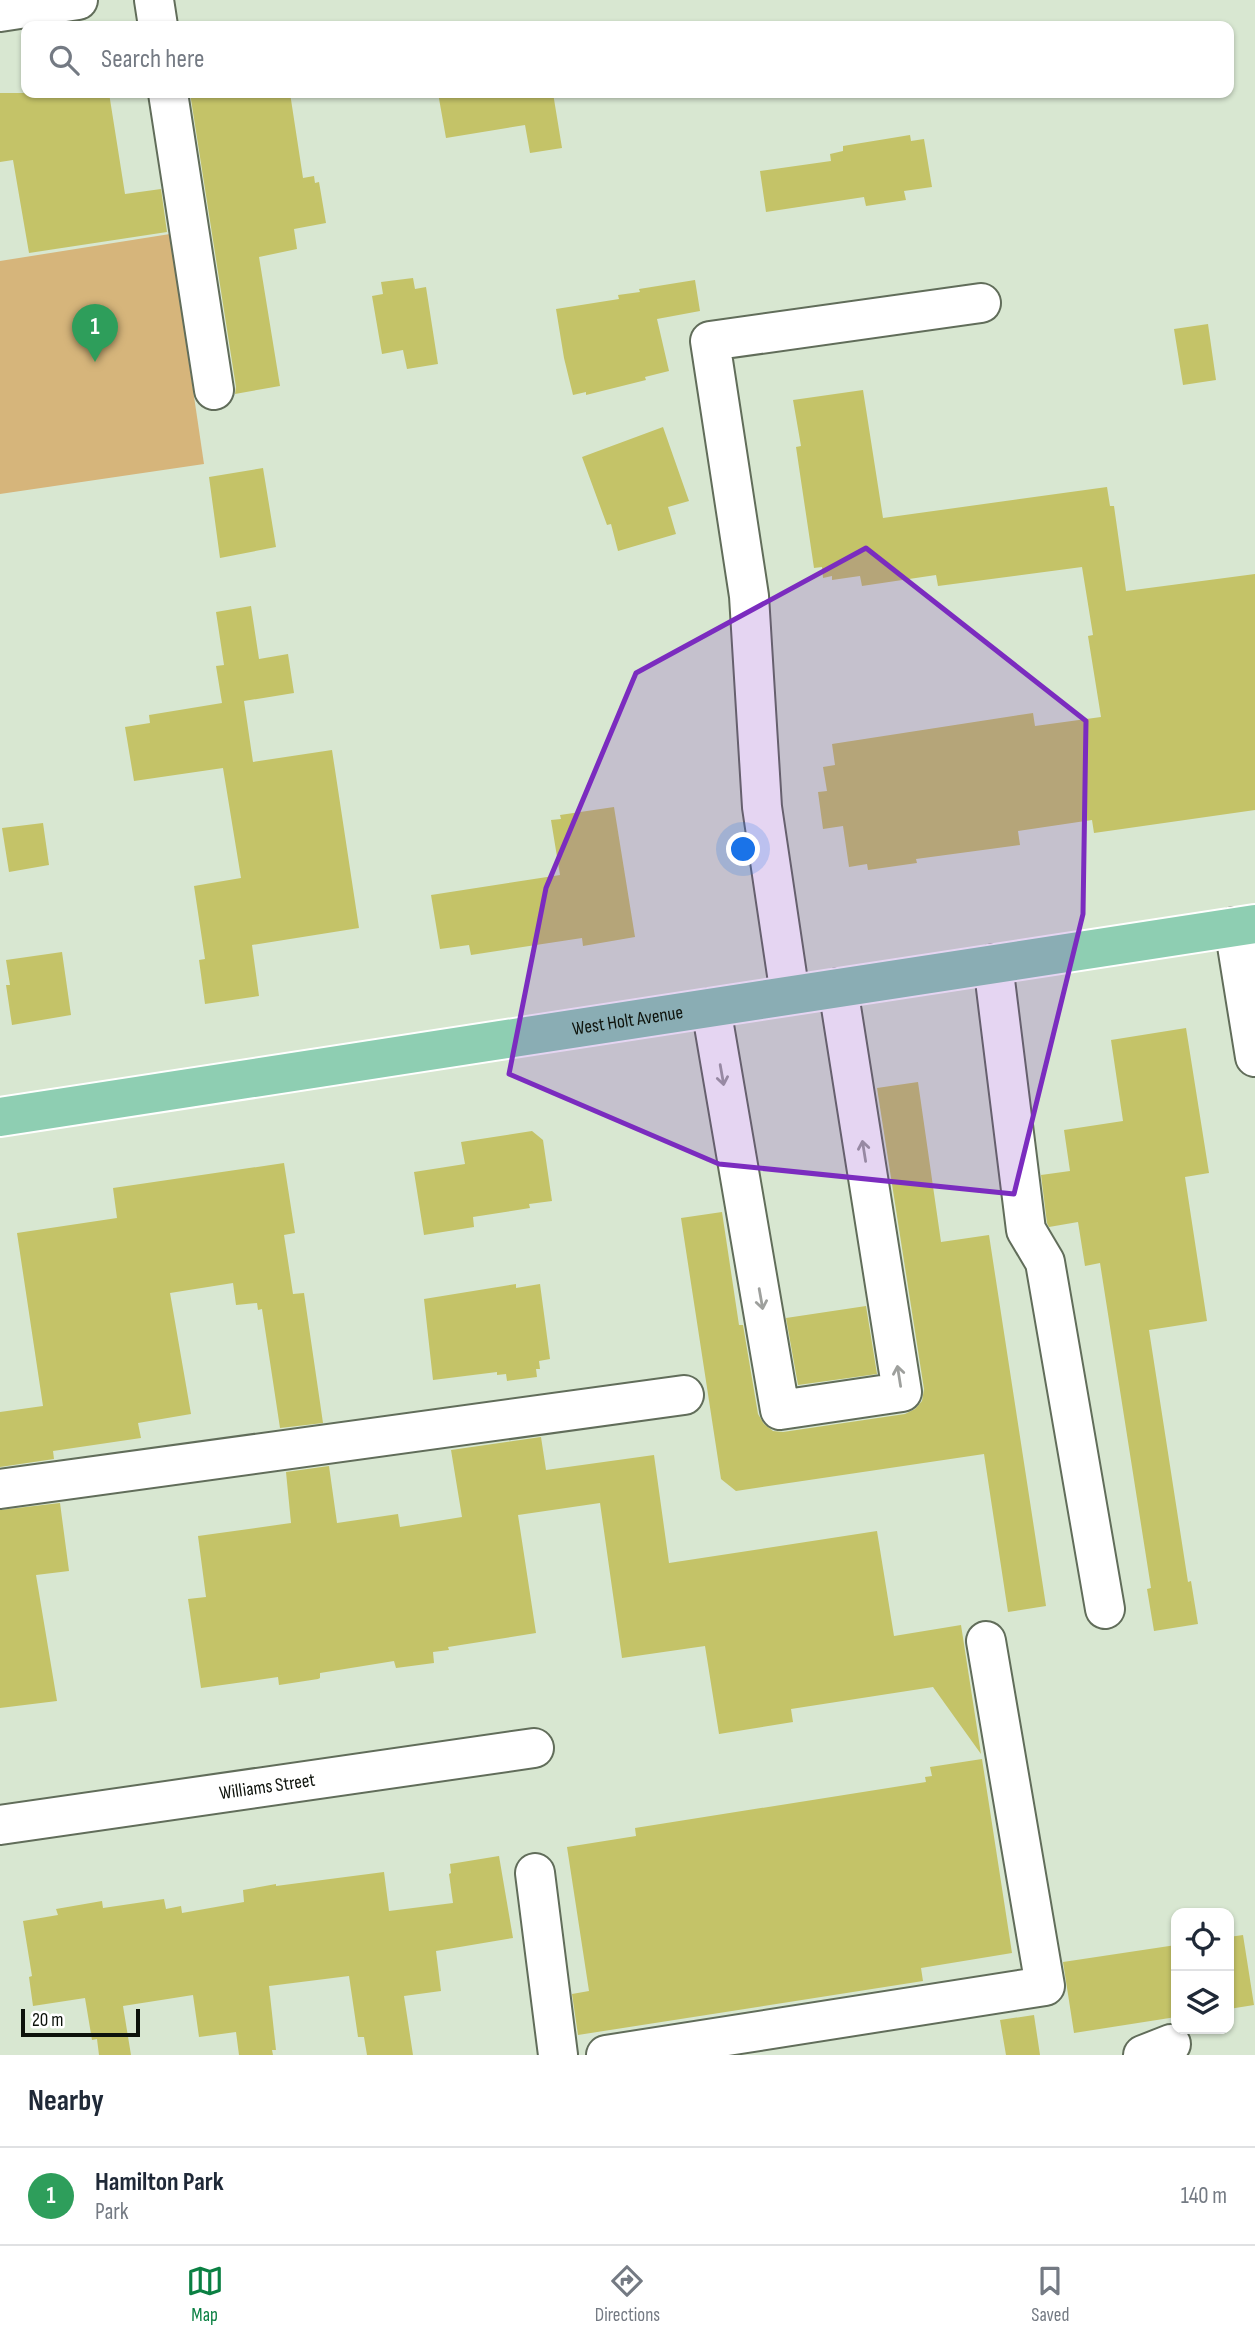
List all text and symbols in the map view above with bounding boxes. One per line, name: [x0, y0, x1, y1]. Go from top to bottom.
search box: [21, 21, 1234, 98]
icon: search: [45, 41, 83, 79]
text: Search here: [101, 44, 204, 75]
pin: 1: [72, 304, 118, 362]
your location: [726, 832, 760, 866]
street label: West Holt Avenue: [571, 1001, 685, 1040]
one-way arrow: [716, 1063, 729, 1086]
one-way arrow: [857, 1140, 870, 1163]
one-way arrow: [755, 1287, 768, 1310]
one-way arrow: [892, 1365, 905, 1388]
street label: Williams Street: [218, 1768, 317, 1805]
map controls: [1171, 1908, 1234, 2034]
button: locate: [1171, 1908, 1234, 1971]
button: layers: [1171, 1971, 1234, 2034]
scale bar: [21, 2006, 140, 2038]
text: 20 m: [32, 2009, 64, 2032]
text: Nearby: [28, 2083, 104, 2119]
text: Hamilton Park: [95, 2167, 224, 2198]
text: 1: [46, 2182, 56, 2210]
text: 140 m: [1181, 2182, 1227, 2210]
text: Park: [95, 2198, 129, 2226]
tab: Map: [186, 2262, 224, 2327]
tab: Directions: [595, 2262, 660, 2327]
tab: Saved: [1031, 2262, 1069, 2327]

